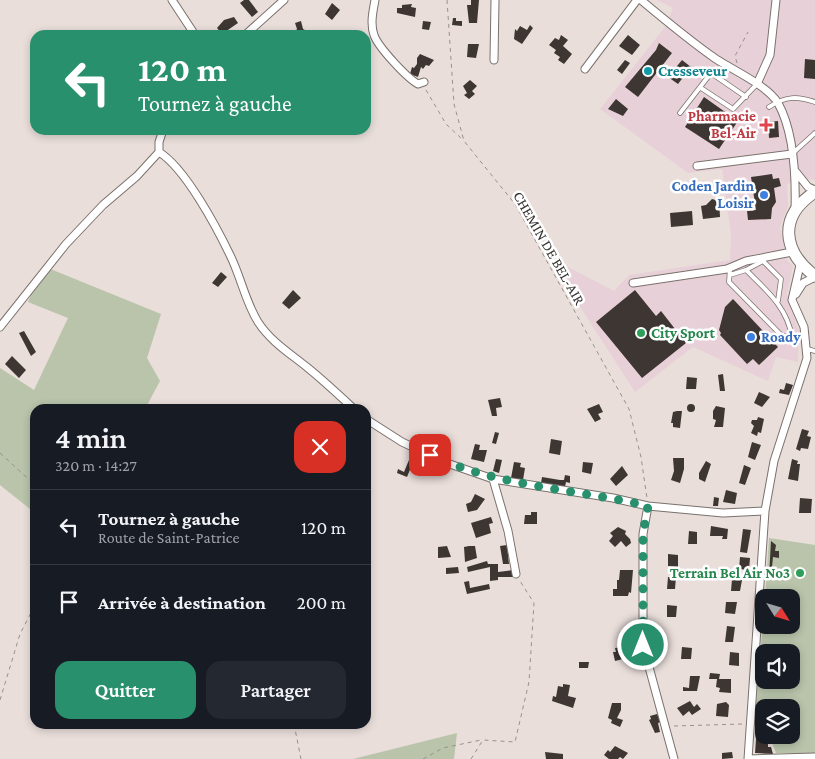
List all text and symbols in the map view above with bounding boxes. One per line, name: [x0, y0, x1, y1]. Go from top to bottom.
icon: left: [55, 50, 120, 115]
text: 120 m: [138, 50, 227, 89]
place label: Cresseveur: [658, 63, 727, 79]
marker: Cresseveur: [642, 65, 654, 77]
text: Tournez à gauche: [138, 91, 292, 116]
place label: Pharmacie Bel-Air: [688, 108, 756, 141]
marker: Pharmacie Bel-Air: [760, 119, 772, 131]
place label: Coden Jardin Loisir: [672, 178, 754, 211]
street label: CHEMIN DE BEL-AIR: [510, 189, 588, 308]
marker: Coden Jardin Loisir: [758, 189, 770, 201]
place label: City Sport: [651, 325, 715, 341]
marker: City Sport: [635, 327, 647, 339]
place label: Roady: [761, 329, 801, 345]
marker: Roady: [745, 331, 757, 343]
text: 4 min: [55, 421, 127, 454]
button: close: [294, 421, 346, 473]
pin: [409, 434, 451, 476]
icon: arrive: [416, 441, 444, 469]
text: 320 m · 14:27: [55, 457, 137, 474]
text: Tournez à gauche: [98, 508, 240, 529]
icon: left: [55, 513, 83, 541]
text: 120 m: [301, 517, 346, 538]
text: Route de Saint-Patrice: [98, 529, 239, 546]
place label: Terrain Bel Air No3: [670, 565, 790, 581]
marker: Terrain Bel Air No3: [794, 567, 806, 579]
icon: arrive: [55, 588, 83, 616]
north arrow: [755, 589, 800, 634]
map controls: [755, 589, 800, 744]
text: Arrivée à destination: [98, 592, 266, 613]
text: 200 m: [297, 592, 346, 613]
position arrow: [616, 618, 668, 670]
button: sound: [755, 644, 800, 689]
button: Quitter: [55, 661, 196, 719]
button: Partager: [206, 661, 346, 719]
button: layers: [755, 699, 800, 744]

